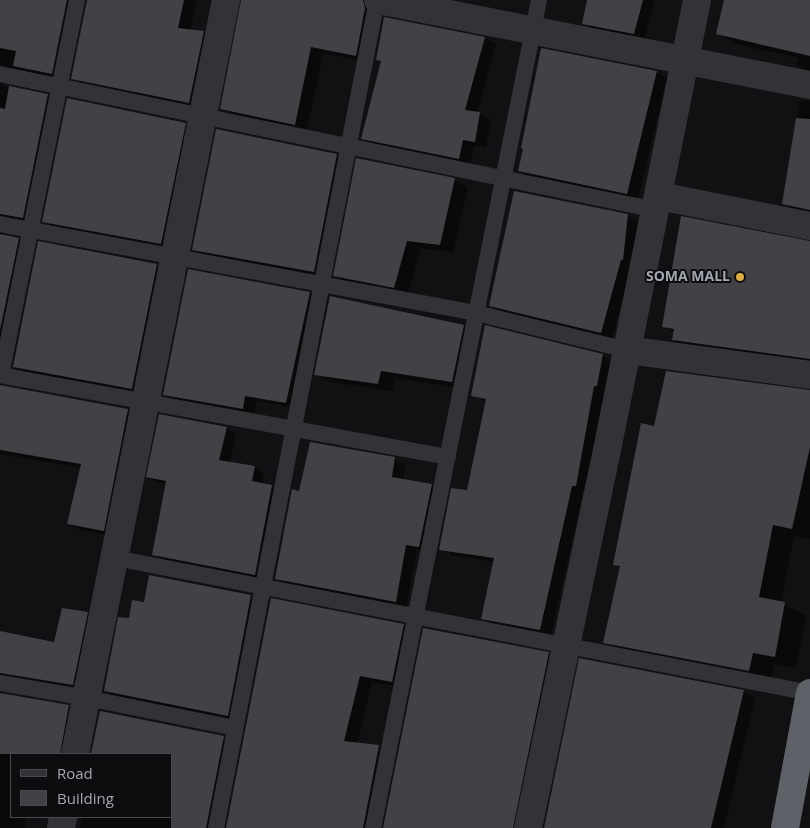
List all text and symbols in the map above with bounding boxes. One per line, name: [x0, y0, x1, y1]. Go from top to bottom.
place label: SOMA MALL: [646, 269, 730, 285]
marker: SOMA MALL: [734, 271, 746, 283]
legend: [10, 753, 172, 818]
text: Road: [57, 763, 93, 783]
text: Building: [57, 788, 114, 808]

